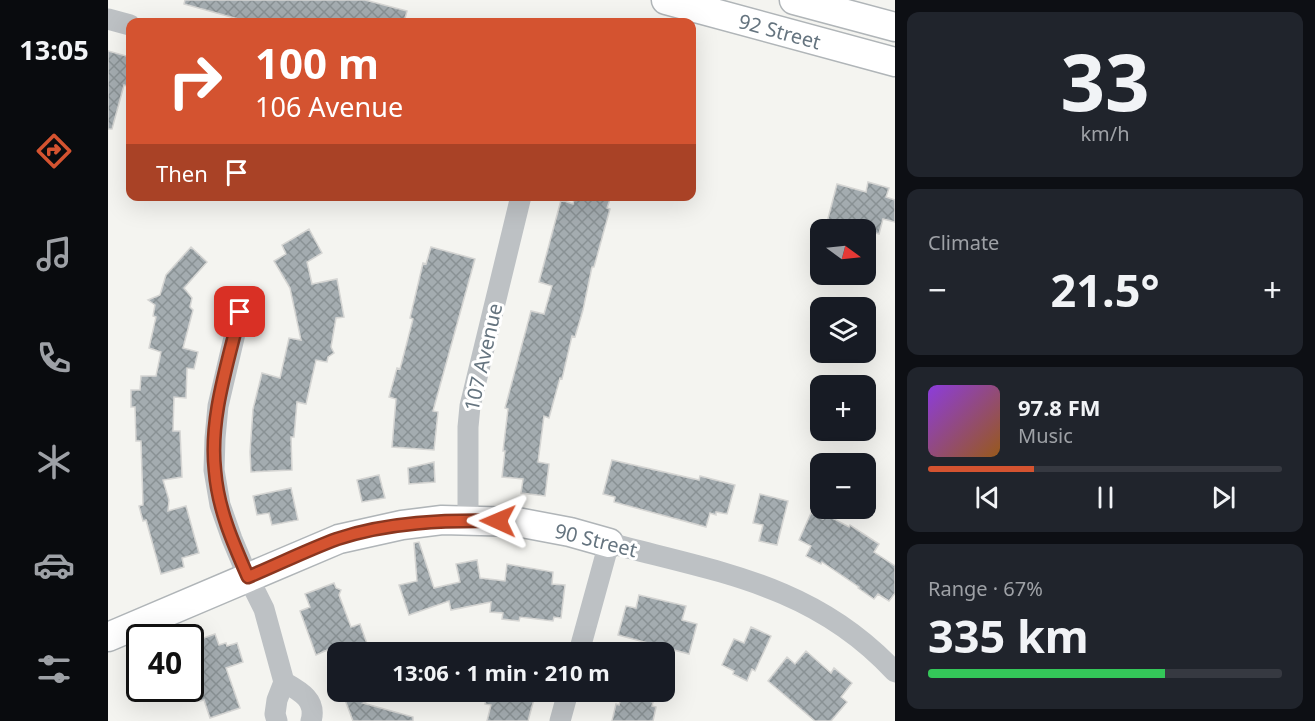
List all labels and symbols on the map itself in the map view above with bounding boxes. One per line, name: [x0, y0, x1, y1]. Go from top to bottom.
street label: 92 Street: [736, 7, 824, 55]
north arrow: [810, 219, 876, 285]
pin: [214, 286, 265, 337]
street label: 107 Avenue: [458, 300, 508, 414]
position arrow: [466, 489, 530, 553]
street label: 90 Street: [552, 517, 640, 563]
speed limit sign: 40: [126, 624, 204, 702]

